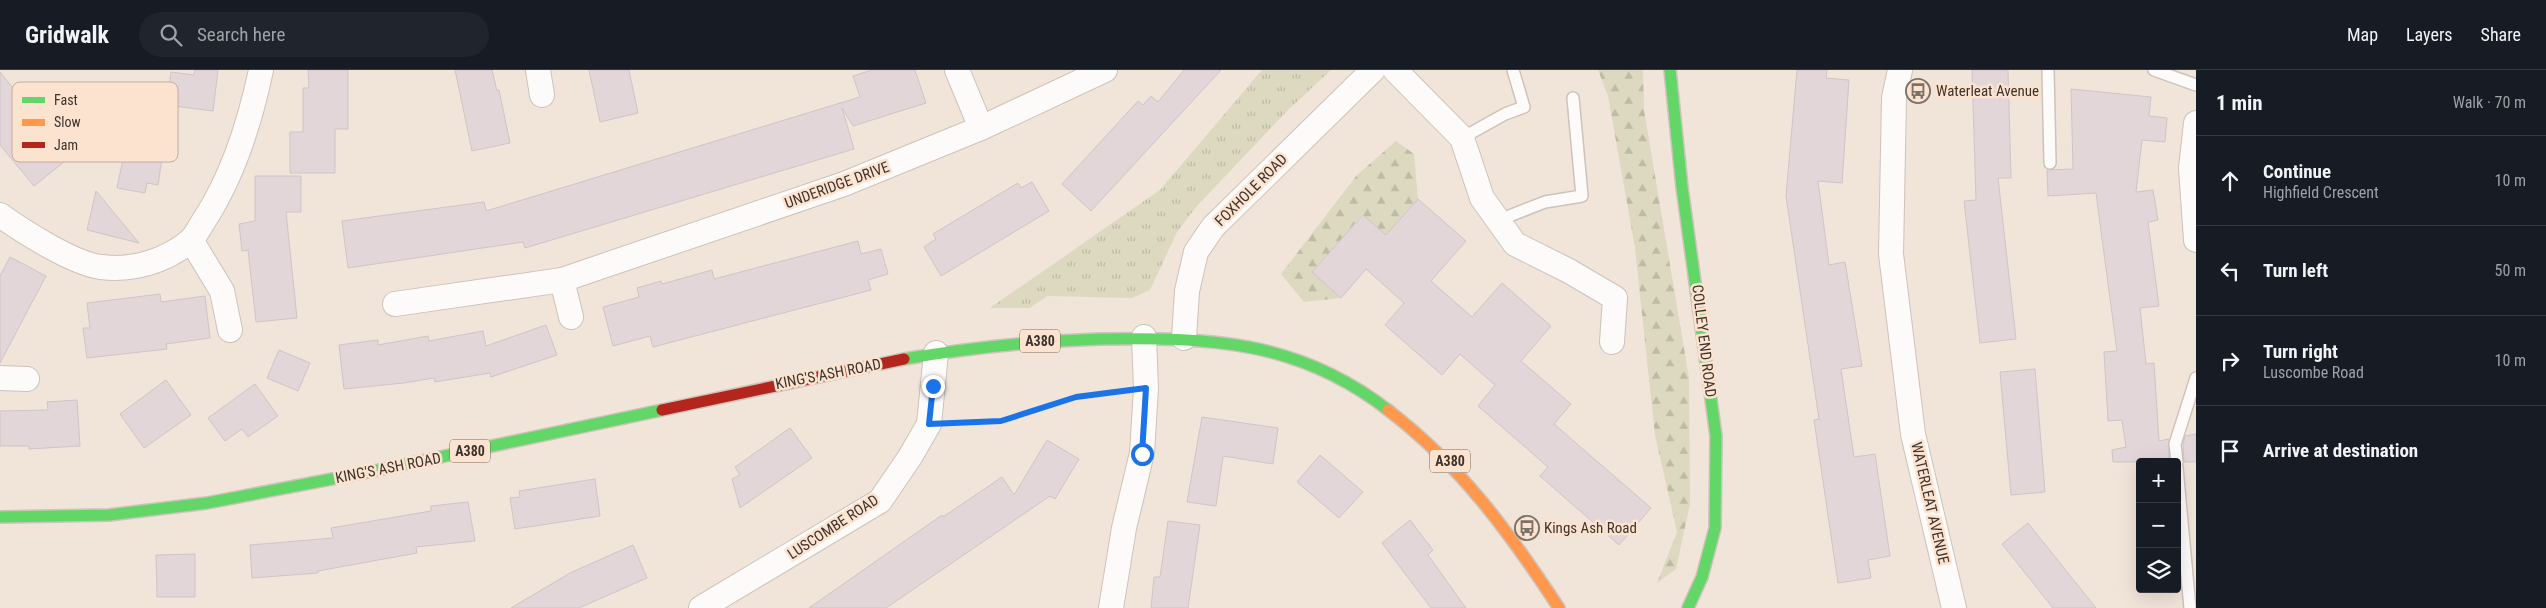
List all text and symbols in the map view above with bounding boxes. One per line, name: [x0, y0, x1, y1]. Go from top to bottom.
search box: [139, 12, 489, 57]
text: Gridwalk: [25, 21, 109, 49]
icon: search: [157, 21, 185, 49]
text: Search here: [197, 23, 285, 46]
text: Map: [2347, 24, 2378, 45]
text: Layers: [2406, 24, 2453, 45]
text: Share: [2481, 24, 2521, 45]
bus stop icon: Waterleat Avenue: [1905, 78, 1931, 104]
legend: [12, 82, 178, 162]
place label: Waterleat Avenue: [1936, 82, 2039, 100]
text: 1 min: [2216, 91, 2263, 115]
text: Fast: [54, 92, 78, 108]
text: Walk · 70 m: [2453, 93, 2526, 112]
text: Slow: [54, 114, 81, 130]
text: Jam: [54, 137, 78, 153]
street label: FOXHOLE ROAD: [1211, 150, 1291, 230]
street label: UNDERIDGE DRIVE: [782, 158, 892, 212]
text: Continue: [2263, 160, 2331, 183]
icon: ahead: [2216, 167, 2244, 195]
text: 10 m: [2494, 171, 2526, 190]
text: Highfield Crescent: [2263, 183, 2379, 202]
icon: left: [2216, 257, 2244, 285]
text: Turn left: [2263, 259, 2328, 282]
text: 50 m: [2494, 261, 2526, 280]
street label: COLLEY END ROAD: [1688, 284, 1720, 398]
road number: A380: [1020, 330, 1060, 352]
text: Turn right: [2263, 340, 2338, 363]
icon: right: [2216, 347, 2244, 375]
text: 10 m: [2494, 351, 2526, 370]
street label: KING'S ASH ROAD: [774, 355, 882, 393]
text: Luscombe Road: [2263, 363, 2364, 382]
route end: [922, 375, 945, 398]
icon: arrive: [2216, 437, 2244, 465]
text: Arrive at destination: [2263, 439, 2418, 462]
road number: A380: [450, 440, 490, 462]
street label: WATERLEAT AVENUE: [1907, 440, 1953, 566]
route start: [1131, 443, 1154, 466]
street label: KING'S ASH ROAD: [334, 449, 442, 487]
road number: A380: [1430, 450, 1470, 472]
map controls: [2136, 458, 2181, 593]
button: +: [2136, 458, 2181, 503]
street label: LUSCOMBE ROAD: [784, 491, 882, 563]
button: −: [2136, 503, 2181, 548]
bus stop icon: Kings Ash Road: [1514, 515, 1540, 541]
place label: Kings Ash Road: [1544, 519, 1637, 537]
button: layers: [2136, 548, 2181, 593]

